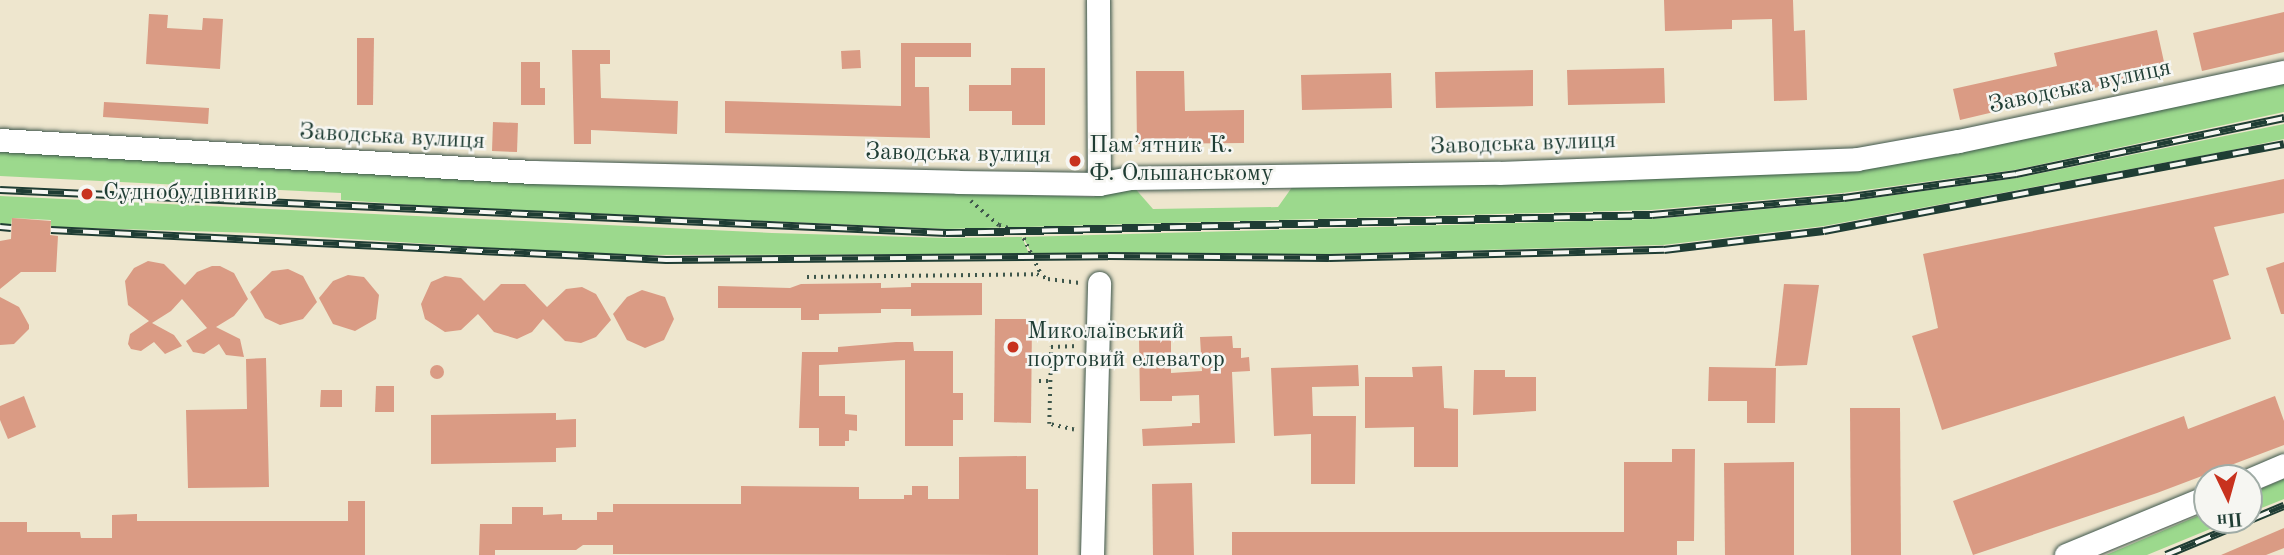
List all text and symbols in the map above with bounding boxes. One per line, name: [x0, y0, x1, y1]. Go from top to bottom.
street label: Заводська вулиця: [1986, 55, 2174, 121]
street label: Заводська вулиця: [298, 119, 486, 157]
street label: Заводська вулиця: [1430, 127, 1616, 163]
place label: Пам’ятник К. Ф. Ольшанському: [1089, 133, 1274, 189]
street label: Заводська вулиця: [865, 139, 1051, 171]
marker: Пам’ятник К. Ф. Ольшанському: [1067, 153, 1083, 169]
place label: Суднобудівників: [103, 180, 277, 208]
marker: Суднобудівників: [77, 184, 97, 204]
place label: Миколаївський портовий елеватор: [1027, 319, 1225, 375]
marker: Миколаївський портовий елеватор: [1005, 339, 1021, 355]
north arrow: [2193, 464, 2263, 534]
text: Пн: [2216, 508, 2244, 529]

